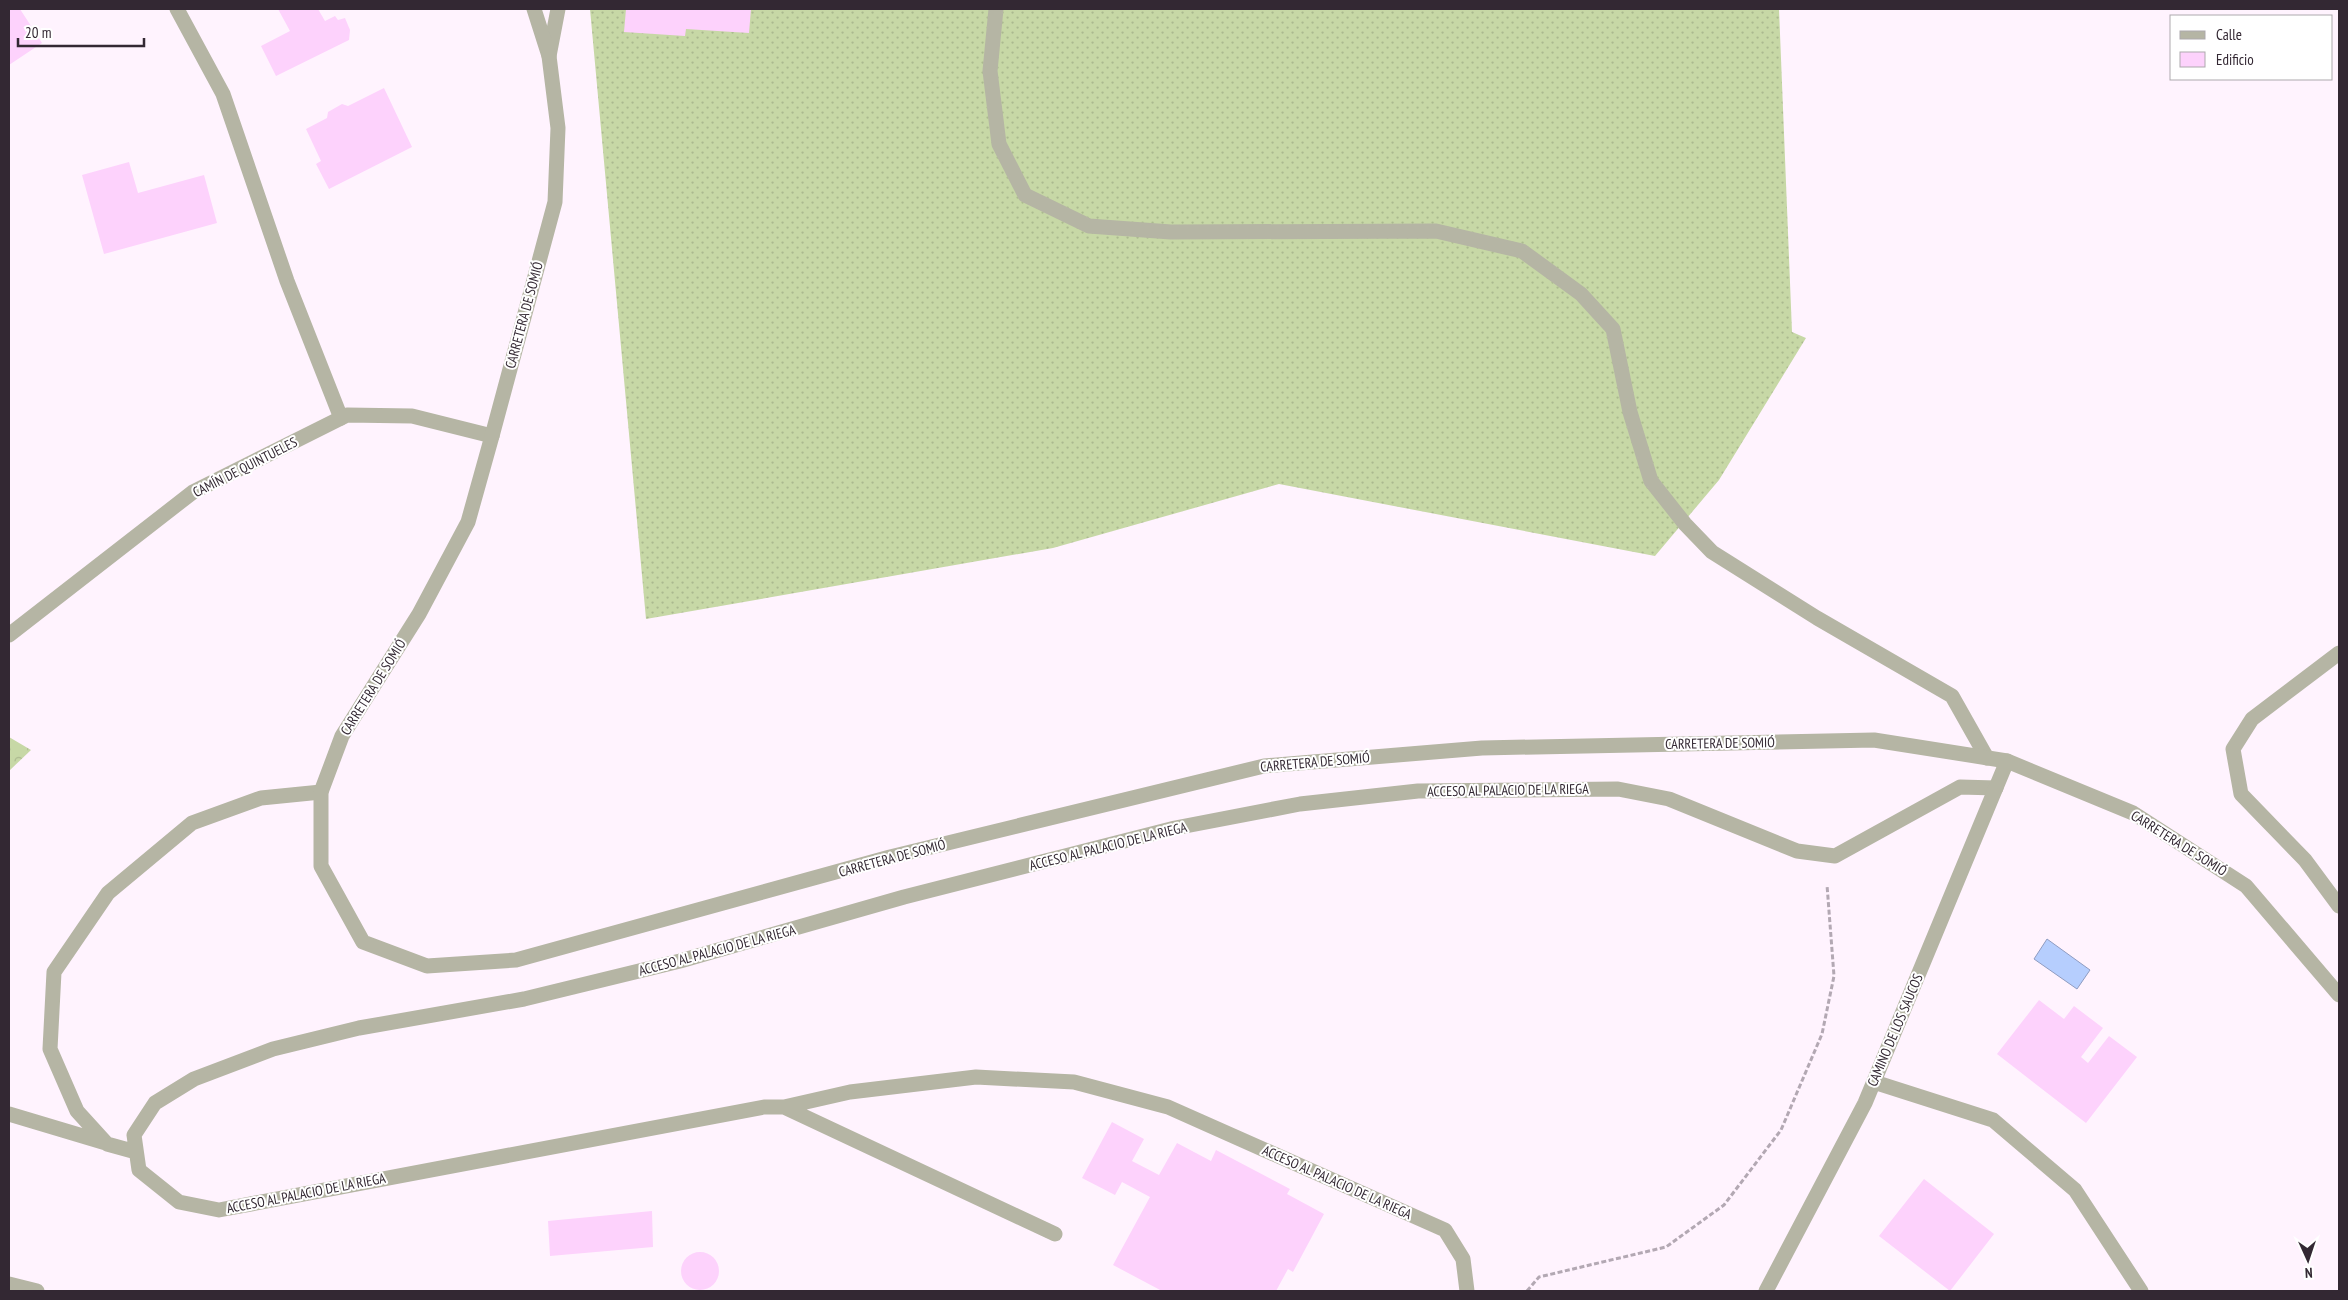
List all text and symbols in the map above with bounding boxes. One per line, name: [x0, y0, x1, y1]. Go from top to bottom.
scale bar: [18, 15, 144, 47]
legend: [2170, 15, 2333, 80]
text: 20 m: [25, 23, 51, 42]
text: Calle: [2216, 25, 2242, 44]
text: Edificio: [2216, 50, 2254, 69]
street label: CARRETERA DE SOMIÓ: [501, 259, 547, 370]
street label: CAMÍN DE QUINTUELES: [190, 433, 300, 501]
street label: CARRETERA DE SOMIÓ: [336, 635, 410, 738]
street label: CARRETERA DE SOMIÓ: [1665, 733, 1775, 753]
street label: CARRETERA DE SOMIÓ: [1260, 748, 1371, 776]
street label: ACCESO AL PALACIO DE LA RIEGA: [1427, 780, 1589, 800]
street label: CARRETERA DE SOMIÓ: [2128, 806, 2231, 880]
street label: ACCESO AL PALACIO DE LA RIEGA: [1027, 818, 1189, 874]
street label: CARRETERA DE SOMIÓ: [837, 835, 948, 881]
street label: ACCESO AL PALACIO DE LA RIEGA: [637, 920, 798, 980]
street label: CAMINO DE LOS SAUCOS: [1863, 971, 1927, 1089]
street label: ACCESO AL PALACIO DE LA RIEGA: [1260, 1141, 1415, 1223]
street label: ACCESO AL PALACIO DE LA RIEGA: [225, 1169, 387, 1217]
north arrow: [2283, 1235, 2333, 1285]
text: N: [2304, 1264, 2313, 1282]

